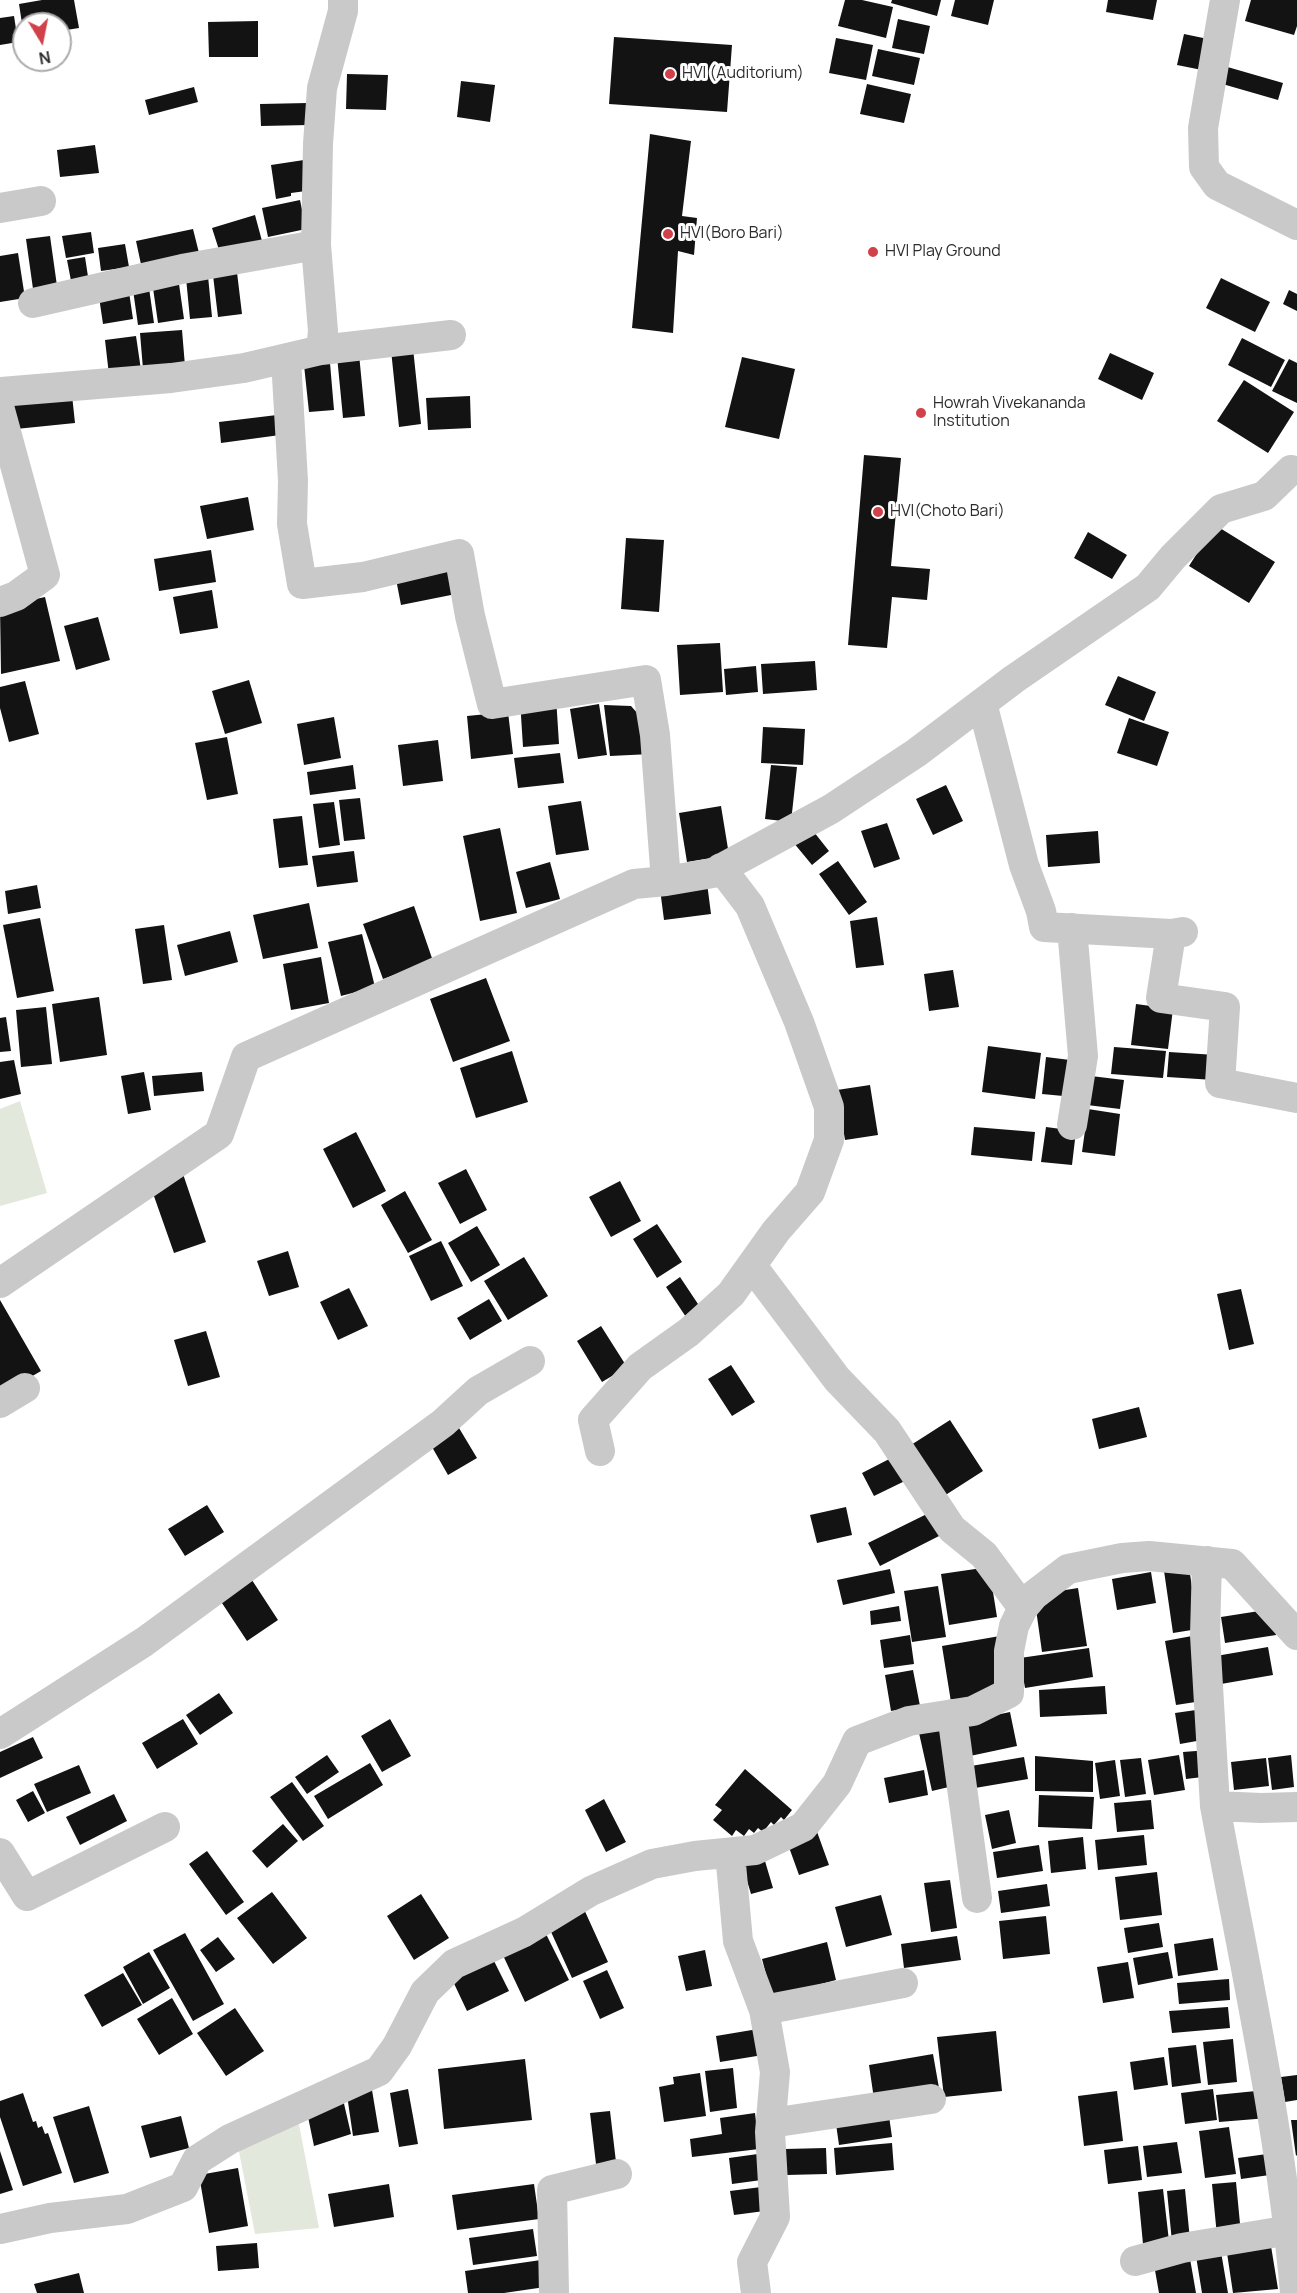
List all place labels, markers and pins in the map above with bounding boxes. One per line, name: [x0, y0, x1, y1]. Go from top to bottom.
place label: HVI (Auditorium): [682, 64, 804, 84]
marker: HVI (Auditorium): [663, 67, 677, 81]
place label: HVI(Boro Bari): [680, 224, 784, 244]
marker: HVI(Boro Bari): [661, 227, 675, 241]
place label: HVI Play Ground: [885, 242, 1001, 262]
marker: HVI Play Ground: [866, 245, 880, 259]
place label: Howrah Vivekananda Institution: [933, 394, 1086, 432]
marker: Howrah Vivekananda Institution: [914, 406, 928, 420]
place label: HVI(Choto Bari): [890, 502, 1005, 522]
marker: HVI(Choto Bari): [871, 505, 885, 519]

